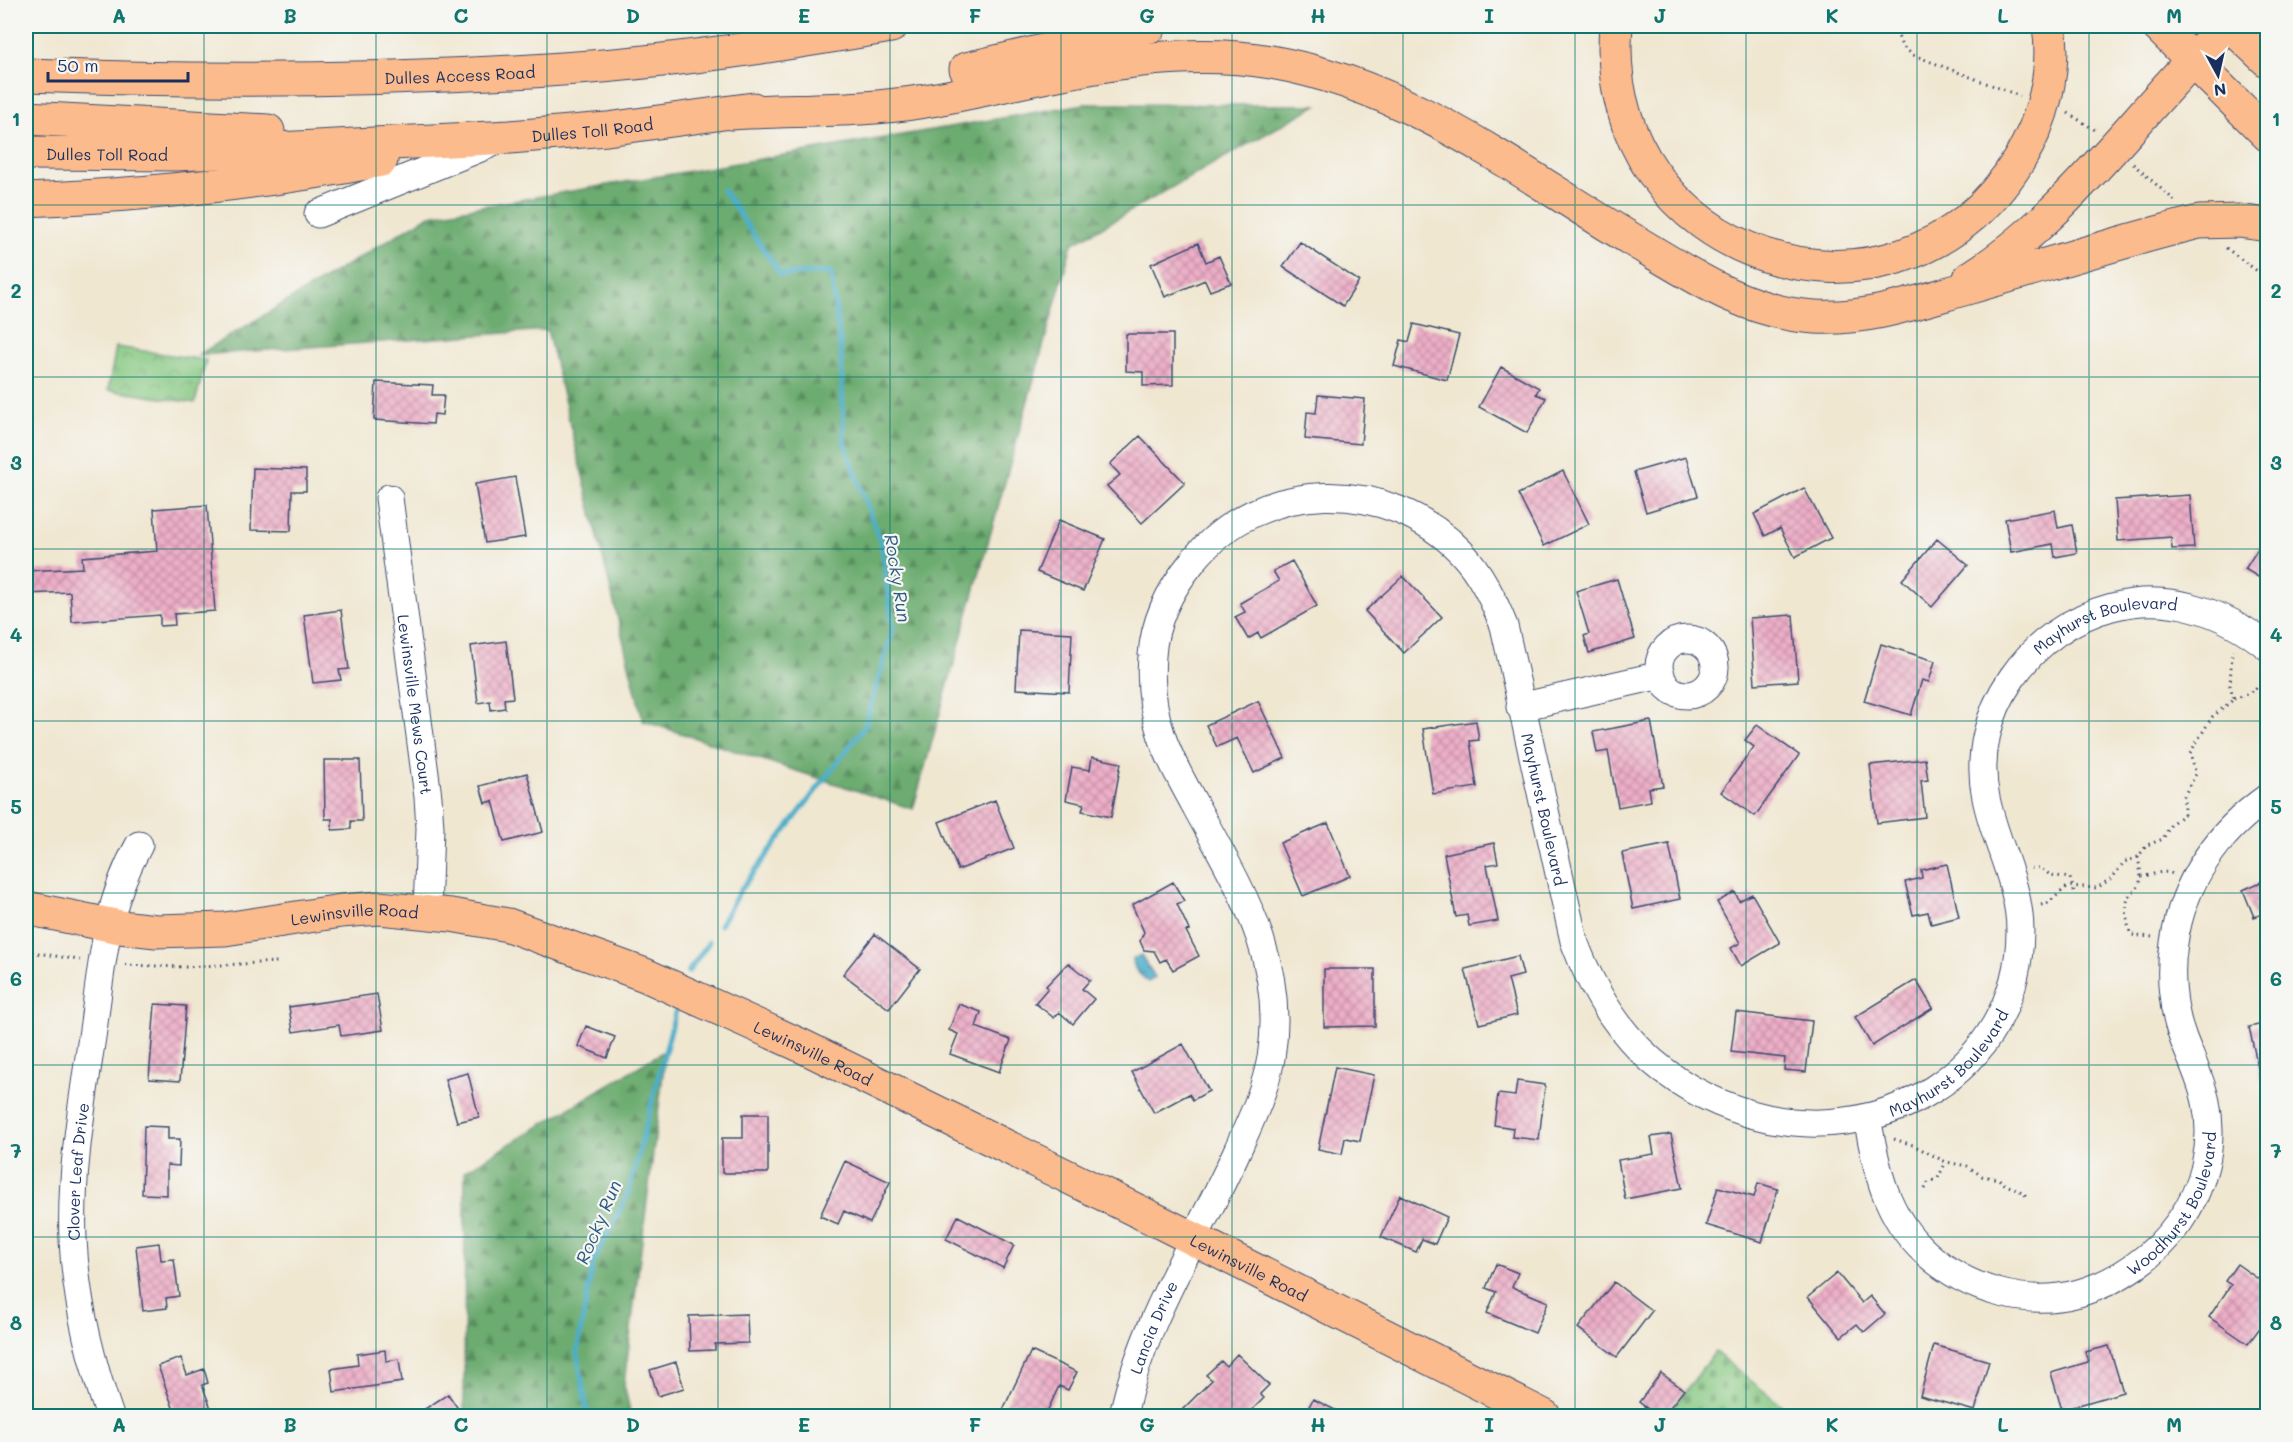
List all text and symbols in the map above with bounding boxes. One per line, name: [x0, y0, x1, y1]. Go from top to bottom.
text: A: [112, 2, 126, 28]
text: B: [283, 2, 297, 28]
text: C: [454, 2, 469, 28]
text: D: [626, 2, 640, 28]
text: E: [798, 2, 810, 28]
text: F: [969, 2, 982, 28]
text: G: [1139, 2, 1155, 28]
text: H: [1310, 2, 1326, 28]
text: I: [1484, 2, 1494, 28]
text: J: [1653, 2, 1667, 28]
text: K: [1825, 2, 1839, 28]
text: L: [1997, 2, 2009, 28]
text: M: [2166, 2, 2182, 28]
scale bar: [48, 45, 188, 83]
north arrow: [2188, 45, 2248, 105]
text: 50 m: [57, 53, 99, 77]
street label: Dulles Access Road: [384, 60, 536, 88]
text: N: [2213, 79, 2228, 102]
text: 1: [12, 105, 20, 131]
text: 1: [2272, 105, 2280, 131]
street label: Dulles Toll Road: [531, 112, 654, 146]
street label: Dulles Toll Road: [46, 143, 168, 164]
text: 2: [10, 277, 22, 303]
text: 2: [2270, 277, 2282, 303]
text: 3: [10, 449, 22, 475]
text: 3: [2270, 449, 2282, 475]
water label: Rocky Run: [879, 532, 917, 624]
street label: Mayhurst Boulevard: [2028, 591, 2179, 658]
street label: Lewinsville Mews Court: [394, 613, 438, 796]
text: 4: [10, 621, 23, 647]
text: 4: [2270, 621, 2283, 647]
street label: Mayhurst Boulevard: [1518, 731, 1572, 887]
text: 5: [10, 793, 22, 819]
text: 5: [2270, 793, 2282, 819]
street label: Lewinsville Road: [289, 898, 420, 929]
text: 6: [10, 965, 22, 991]
text: 6: [2270, 965, 2282, 991]
street label: Mayhurst Boulevard: [1885, 1006, 2012, 1120]
street label: Lewinsville Road: [751, 1015, 876, 1090]
street label: Clover Leaf Drive: [62, 1101, 93, 1241]
street label: Woodhurst Boulevard: [2122, 1131, 2220, 1279]
text: 7: [10, 1137, 22, 1163]
text: 7: [2270, 1137, 2282, 1163]
water label: Rocky Run: [570, 1176, 626, 1268]
street label: Lewinsville Road: [1187, 1229, 1311, 1306]
street label: Lancia Drive: [1124, 1277, 1181, 1376]
text: 8: [10, 1309, 22, 1335]
text: 8: [2270, 1309, 2282, 1335]
text: A: [112, 1411, 126, 1437]
text: B: [283, 1411, 297, 1437]
text: C: [454, 1411, 469, 1437]
text: D: [626, 1411, 640, 1437]
text: E: [798, 1411, 810, 1437]
text: F: [969, 1411, 982, 1437]
text: G: [1139, 1411, 1155, 1437]
text: H: [1310, 1411, 1326, 1437]
text: I: [1484, 1411, 1494, 1437]
text: J: [1653, 1411, 1667, 1437]
text: K: [1825, 1411, 1839, 1437]
text: L: [1997, 1411, 2009, 1437]
text: M: [2166, 1411, 2182, 1437]

